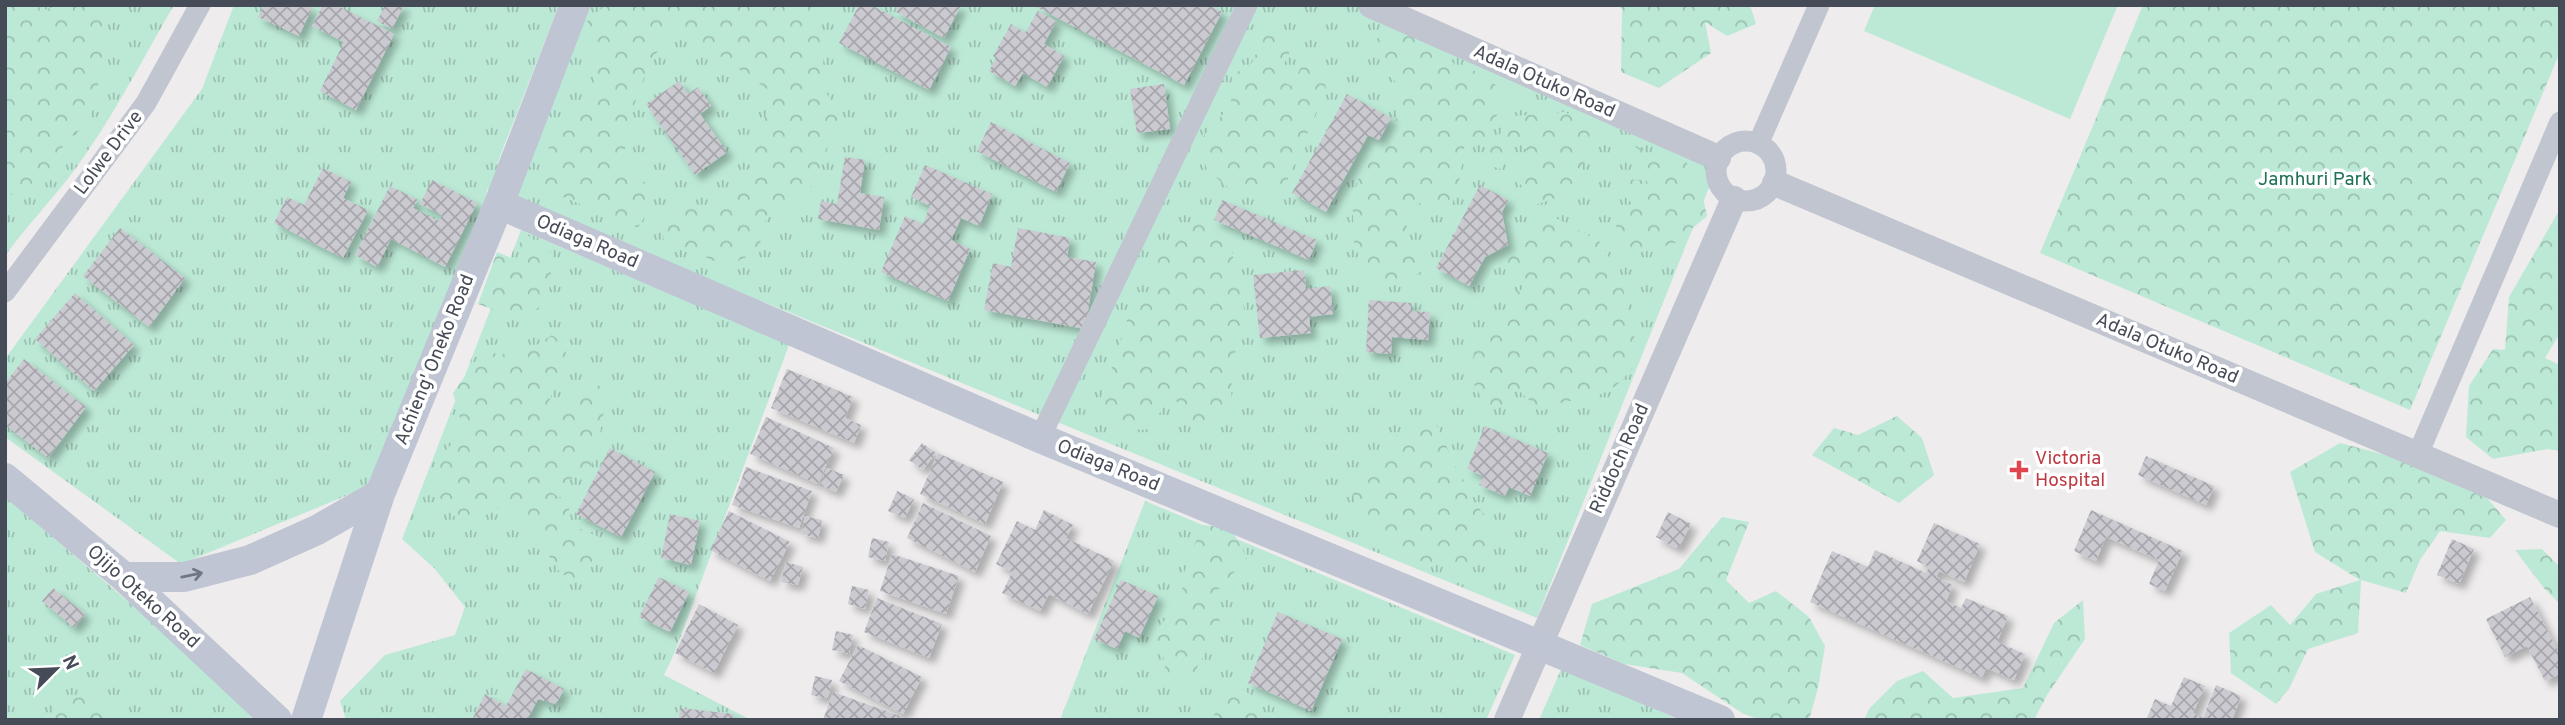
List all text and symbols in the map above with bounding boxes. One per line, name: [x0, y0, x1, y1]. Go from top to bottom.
street label: Adala Otuko Road: [1469, 40, 1619, 124]
street label: Lolwe Drive: [70, 106, 148, 200]
park label: Jamhuri Park: [2258, 168, 2372, 192]
street label: Odiaga Road: [532, 210, 642, 274]
street label: Achieng' Oneko Road: [390, 271, 480, 449]
street label: Adala Otuko Road: [2092, 308, 2242, 390]
street label: Riddoch Road: [1585, 400, 1655, 518]
street label: Odiaga Road: [1053, 435, 1163, 497]
place label: Victoria Hospital: [2035, 447, 2105, 493]
marker: Victoria Hospital: [2009, 460, 2029, 480]
street label: Ojijo Oteko Road: [82, 540, 204, 654]
one-way arrow: [180, 567, 203, 581]
north arrow: [21, 634, 91, 704]
text: N: [56, 652, 83, 674]

